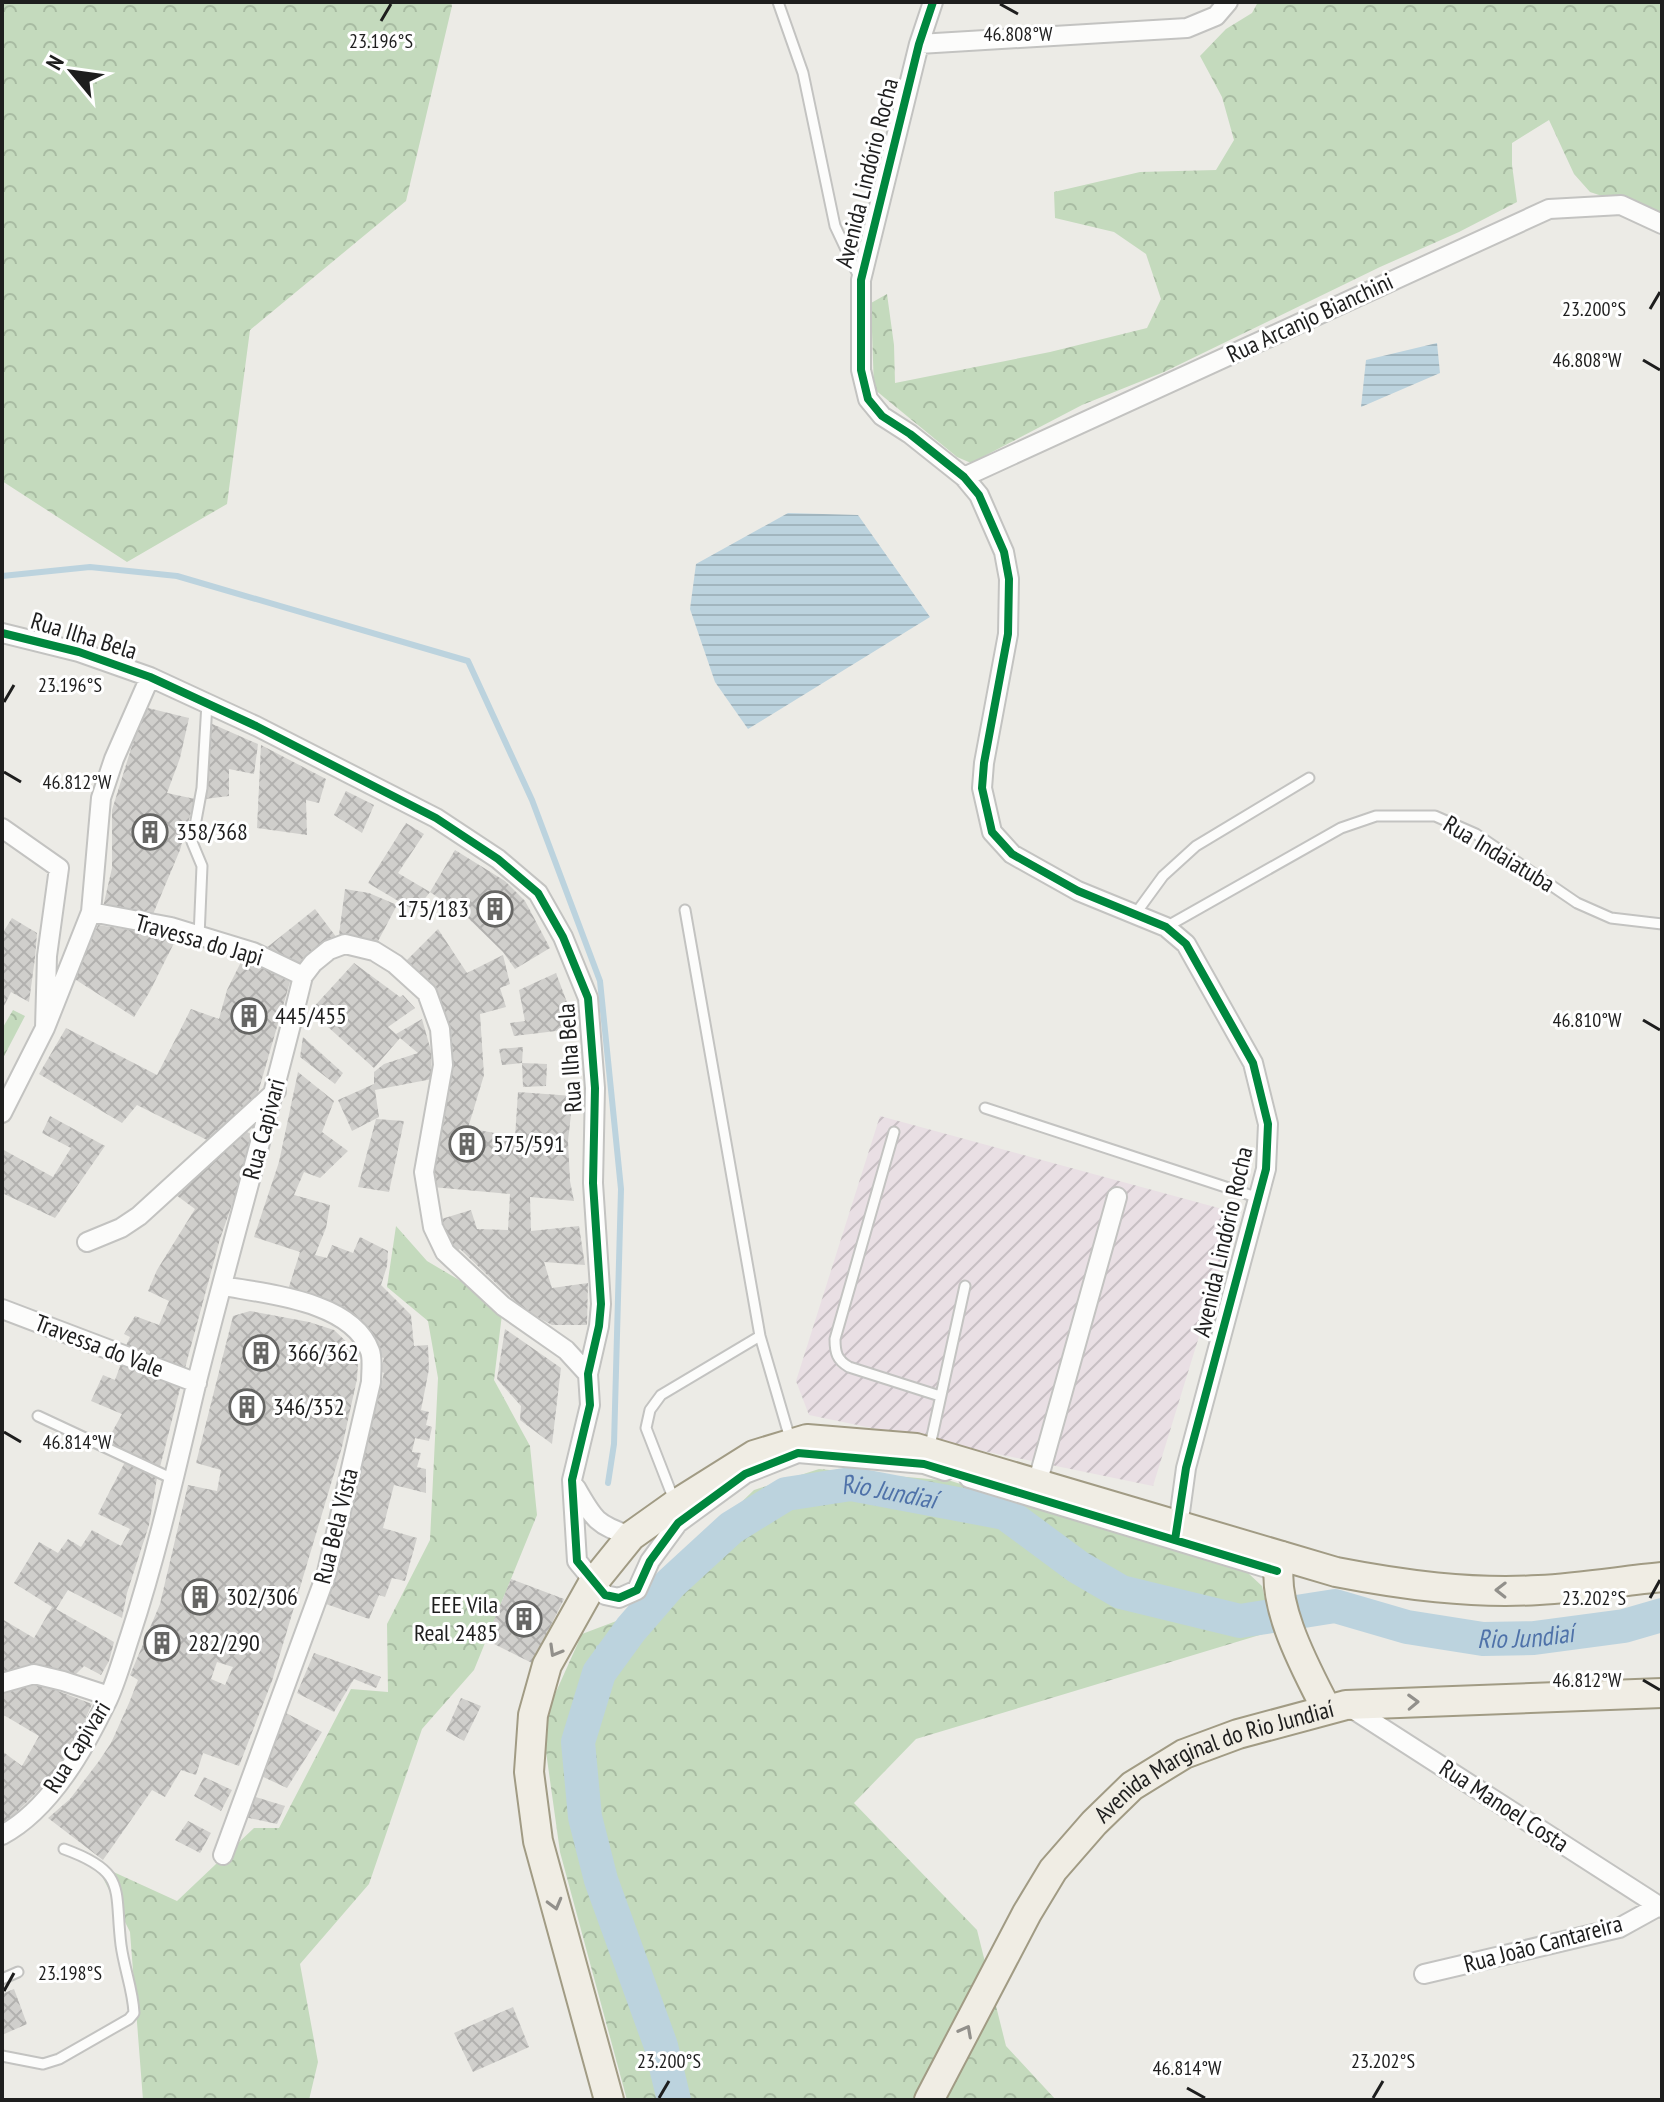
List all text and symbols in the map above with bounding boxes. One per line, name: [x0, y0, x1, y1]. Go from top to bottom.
text: 46.808°W: [984, 21, 1053, 47]
text: 23.196°S: [349, 28, 413, 54]
north arrow: [32, 32, 112, 112]
text: N: [39, 50, 70, 74]
street label: Avenida Lindório Rocha: [828, 75, 905, 271]
street label: Rua Arcanjo Bianchini: [1222, 265, 1398, 370]
text: 23.200°S: [1562, 296, 1626, 322]
text: 46.808°W: [1553, 347, 1622, 373]
street label: Rua Ilha Bela: [27, 605, 141, 666]
text: 23.196°S: [38, 672, 102, 698]
text: 46.812°W: [43, 769, 112, 795]
street label: Rua Indaiatuba: [1438, 808, 1561, 899]
building icon: 358/368: [131, 813, 169, 851]
place label: 358/368: [176, 816, 248, 847]
building icon: 175/183: [476, 890, 514, 928]
place label: 175/183: [397, 893, 469, 924]
street label: Travessa do Japi: [131, 906, 267, 973]
building icon: 445/455: [230, 997, 268, 1035]
place label: 445/455: [275, 1000, 347, 1031]
street label: Rua Ilha Bela: [550, 1002, 589, 1114]
text: 46.810°W: [1553, 1007, 1622, 1033]
street label: Rua Capivari: [235, 1075, 292, 1183]
building icon: 575/591: [448, 1125, 486, 1163]
place label: 575/591: [493, 1128, 565, 1159]
street label: Avenida Lindório Rocha: [1186, 1144, 1259, 1340]
street label: Travessa do Vale: [30, 1307, 168, 1384]
building icon: 366/362: [242, 1334, 280, 1372]
place label: 366/362: [287, 1337, 359, 1368]
building icon: 346/352: [228, 1388, 266, 1426]
place label: 346/352: [273, 1391, 345, 1422]
text: 46.814°W: [43, 1429, 112, 1455]
street label: Rua Bela Vista: [306, 1465, 365, 1587]
water label: Rio Jundiaí: [838, 1466, 944, 1517]
building icon: 302/306: [181, 1578, 219, 1616]
place label: 302/306: [226, 1581, 298, 1612]
one-way arrow: [1494, 1581, 1507, 1599]
text: 23.202°S: [1562, 1585, 1626, 1611]
place label: EEE Vila Real 2485: [414, 1589, 498, 1648]
building icon: EEE Vila Real 2485: [505, 1600, 543, 1638]
water label: Rio Jundiaí: [1477, 1615, 1580, 1655]
building icon: 282/290: [143, 1624, 181, 1662]
place label: 282/290: [188, 1627, 260, 1658]
one-way arrow: [549, 1642, 565, 1656]
text: 46.812°W: [1553, 1667, 1622, 1693]
street label: Avenida Marginal do Rio Jundiaí: [1087, 1693, 1337, 1829]
one-way arrow: [1407, 1694, 1420, 1711]
street label: Rua Capivari: [36, 1695, 117, 1799]
street label: Rua Manoel Costa: [1434, 1752, 1575, 1859]
one-way arrow: [545, 1896, 562, 1910]
street label: Rua João Cantareira: [1460, 1907, 1625, 1980]
text: 23.198°S: [38, 1960, 102, 1986]
one-way arrow: [956, 2025, 971, 2039]
text: 23.200°S: [637, 2048, 701, 2074]
text: 23.202°S: [1351, 2048, 1415, 2074]
text: 46.814°W: [1153, 2055, 1222, 2081]

